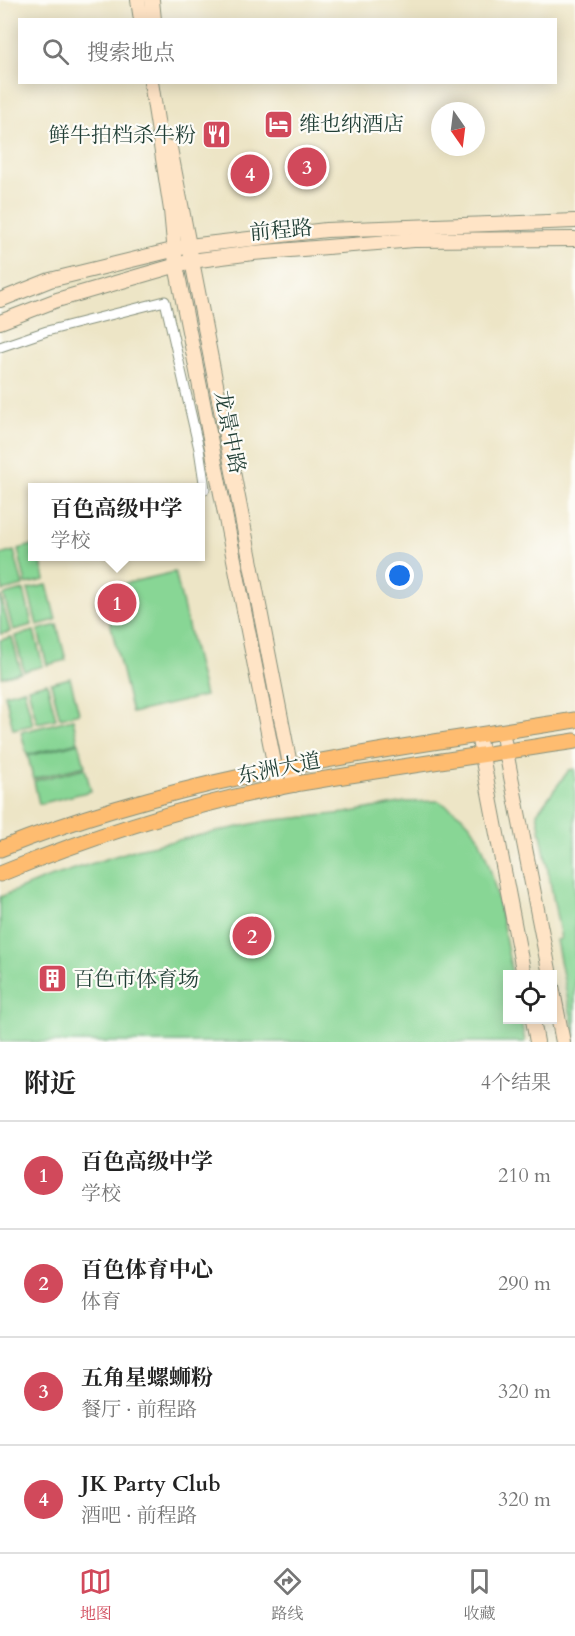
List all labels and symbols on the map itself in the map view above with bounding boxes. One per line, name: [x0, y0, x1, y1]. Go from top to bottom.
north arrow: [431, 102, 485, 156]
hotel icon: 维也纳酒店: [262, 108, 294, 140]
place label: 维也纳酒店: [299, 110, 404, 139]
restaurant icon: 鲜牛拍档杀牛粉: [201, 119, 233, 151]
place label: 鲜牛拍档杀牛粉: [49, 121, 196, 150]
pin: 3: [288, 144, 326, 190]
pin: 4: [230, 152, 270, 196]
street label: 前程路: [248, 213, 314, 248]
street label: 龙景中路: [207, 388, 252, 476]
your location: [385, 561, 414, 590]
pin: 1: [98, 580, 136, 626]
street label: 东洲大道: [235, 746, 323, 791]
pin: 2: [232, 914, 272, 958]
building icon: 百色市体育场: [36, 963, 68, 995]
place label: 百色市体育场: [73, 965, 199, 994]

